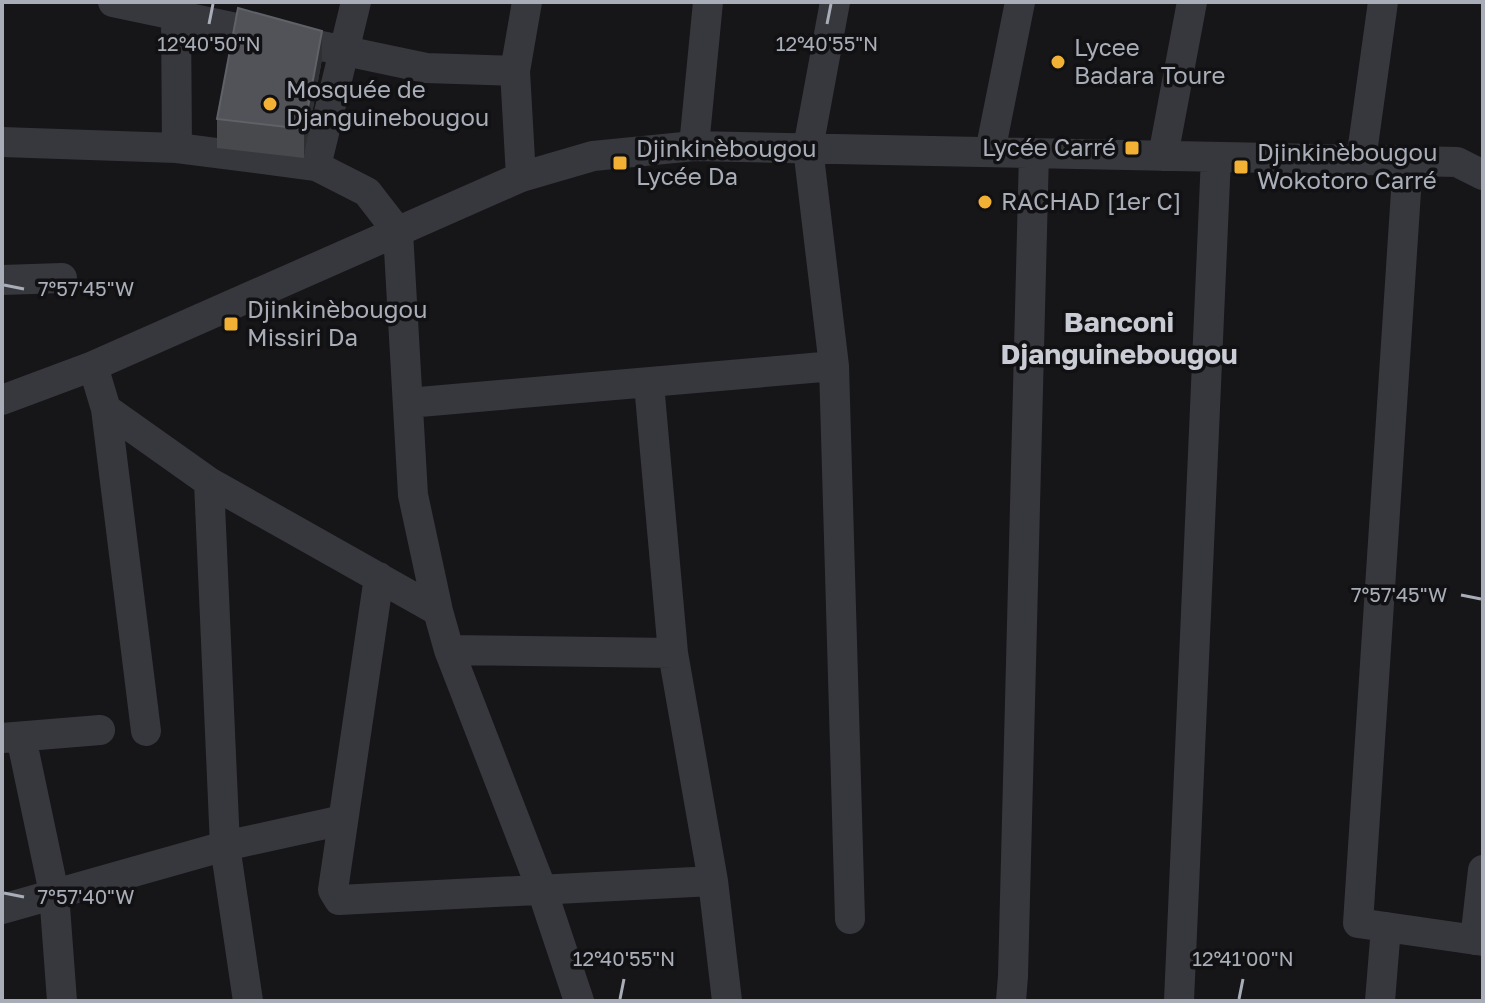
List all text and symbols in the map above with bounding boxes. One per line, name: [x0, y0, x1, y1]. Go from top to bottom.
text: 12°40'50"N: [157, 31, 261, 55]
text: 12°40'55"N: [776, 31, 878, 55]
place label: Lycee Badara Toure: [1074, 32, 1225, 89]
marker: Lycee Badara Toure: [1049, 53, 1067, 71]
place label: Mosquée de Djanguinebougou: [286, 74, 489, 131]
marker: Mosquée de Djanguinebougou: [261, 95, 279, 113]
place label: Lycée Carré: [982, 132, 1116, 161]
place label: Djinkinèbougou Lycée Da: [636, 133, 816, 190]
place label: Djinkinèbougou Wokotoro Carré: [1257, 137, 1437, 194]
marker: Lycée Carré: [1123, 139, 1141, 157]
marker: Djinkinèbougou Lycée Da: [611, 154, 629, 172]
marker: Djinkinèbougou Wokotoro Carré: [1232, 158, 1250, 176]
place label: RACHAD [1er C]: [1001, 186, 1182, 215]
marker: RACHAD [1er C]: [976, 193, 994, 211]
text: 7°57'45"W: [38, 276, 134, 300]
place label: Djinkinèbougou Missiri Da: [247, 294, 427, 351]
district label: Banconi Djanguinebougou: [1000, 305, 1238, 370]
marker: Djinkinèbougou Missiri Da: [222, 315, 240, 333]
text: 7°57'45"W: [1351, 582, 1447, 606]
text: 7°57'40"W: [38, 884, 135, 908]
text: 12°40'55"N: [573, 946, 675, 970]
text: 12°41'00"N: [1192, 946, 1294, 970]

